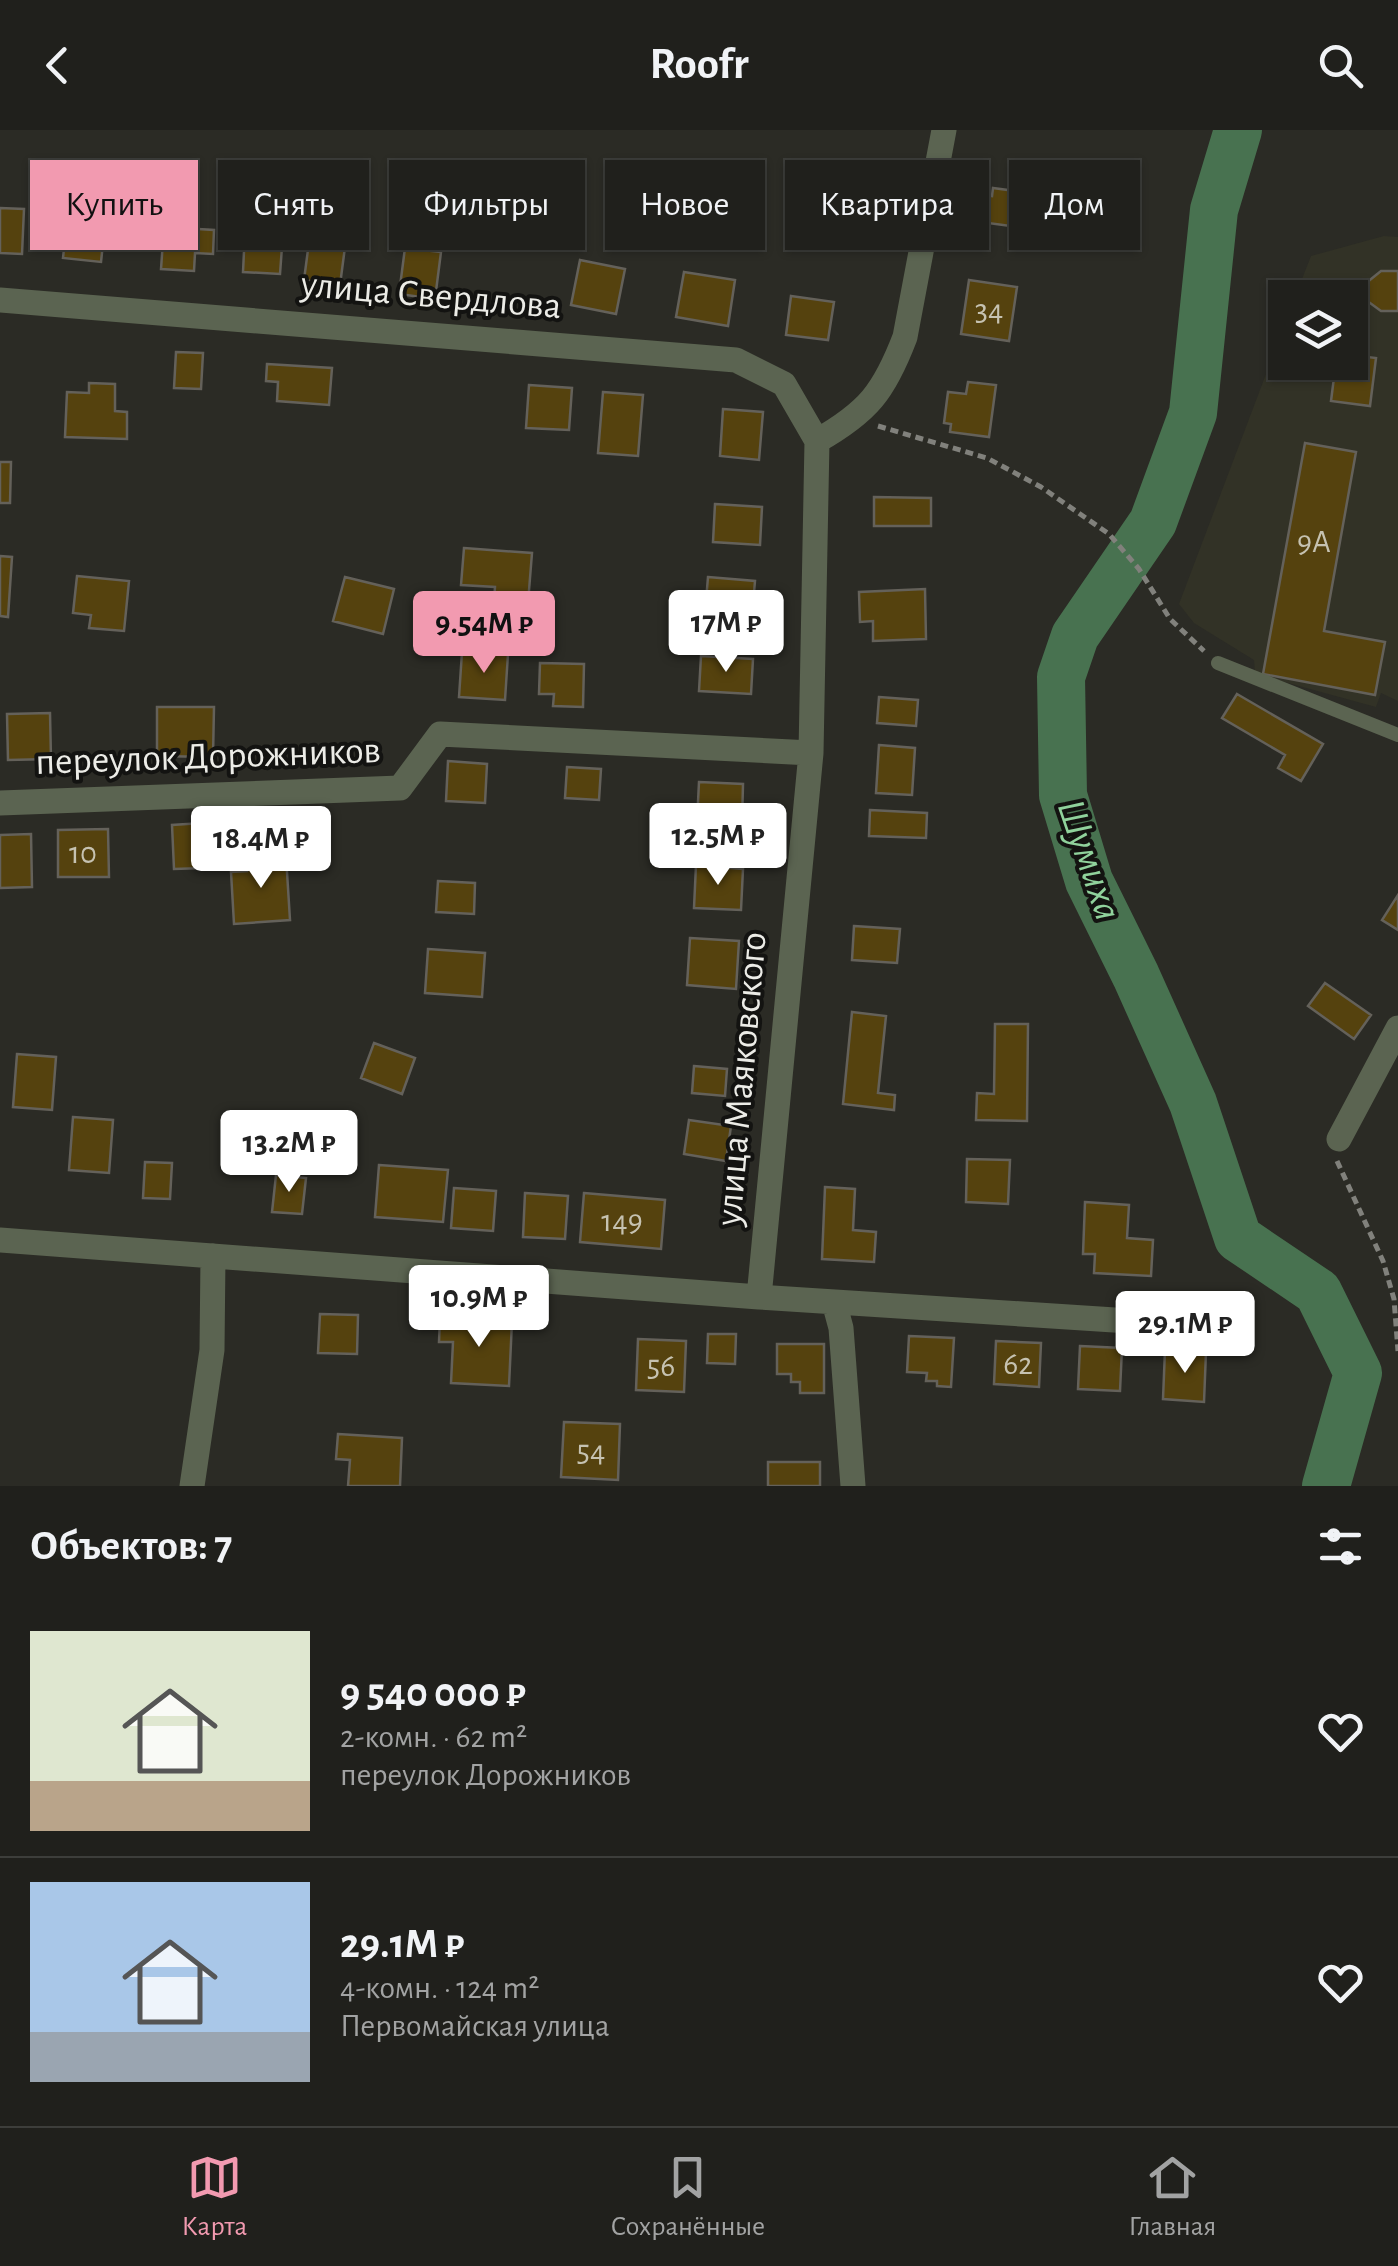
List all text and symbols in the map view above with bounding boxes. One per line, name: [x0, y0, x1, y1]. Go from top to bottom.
icon: back: [30, 38, 85, 93]
icon: search: [1313, 38, 1368, 93]
text: Roofr: [649, 42, 749, 87]
chip: Купить: [30, 160, 198, 250]
chip: Снять: [218, 160, 369, 250]
chip: Фильтры: [389, 160, 585, 250]
chip: Новое: [605, 160, 765, 250]
chip: Квартира: [785, 160, 989, 250]
chip: Дом: [1009, 160, 1140, 250]
street label: улица Свердлова: [298, 266, 563, 326]
map controls: [1268, 280, 1368, 380]
button: layers: [1268, 280, 1368, 380]
house number: 34: [975, 294, 1003, 326]
house number: 9А: [1297, 526, 1331, 558]
pin: 17M ₽: [656, 590, 796, 675]
pin: 9.54M ₽: [392, 591, 576, 676]
text: 17M ₽: [691, 606, 761, 638]
text: 9.54M ₽: [435, 607, 533, 639]
street label: переулок Дорожников: [35, 732, 381, 782]
water label: Шумиха: [1050, 795, 1128, 925]
pin: 12.5M ₽: [626, 803, 810, 888]
pin: 18.4M ₽: [169, 806, 353, 891]
text: 12.5M ₽: [671, 819, 765, 851]
text: 18.4M ₽: [213, 822, 309, 854]
house number: 10: [69, 837, 97, 869]
street label: улица Маяковского: [710, 930, 774, 1229]
pin: 13.2M ₽: [197, 1110, 381, 1195]
text: 13.2M ₽: [242, 1126, 336, 1158]
house number: 149: [601, 1205, 643, 1237]
pin: 10.9M ₽: [387, 1265, 571, 1350]
text: 10.9M ₽: [431, 1281, 527, 1313]
pin: 29.1M ₽: [1093, 1291, 1277, 1376]
text: 29.1M ₽: [1138, 1307, 1232, 1339]
house number: 62: [1003, 1348, 1033, 1380]
house number: 56: [647, 1350, 675, 1382]
house number: 54: [577, 1435, 605, 1467]
icon: filters: [1313, 1519, 1368, 1574]
text: Объектов: 7: [30, 1525, 232, 1567]
icon: home: [110, 1671, 230, 1791]
text: 9 540 000 ₽: [340, 1672, 526, 1714]
icon: heart: [1313, 1704, 1368, 1759]
text: 2-комн. · 62 m²: [340, 1721, 527, 1753]
text: переулок Дорожников: [340, 1759, 631, 1791]
icon: home: [110, 1922, 230, 2042]
text: 29.1M ₽: [340, 1923, 464, 1965]
icon: heart: [1313, 1955, 1368, 2010]
text: 4-комн. · 124 m²: [340, 1972, 539, 2004]
text: Первомайская улица: [340, 2010, 610, 2042]
tab: Карта: [182, 2150, 247, 2244]
tab: Сохранённые: [610, 2150, 765, 2244]
tab: Главная: [1128, 2150, 1216, 2244]

